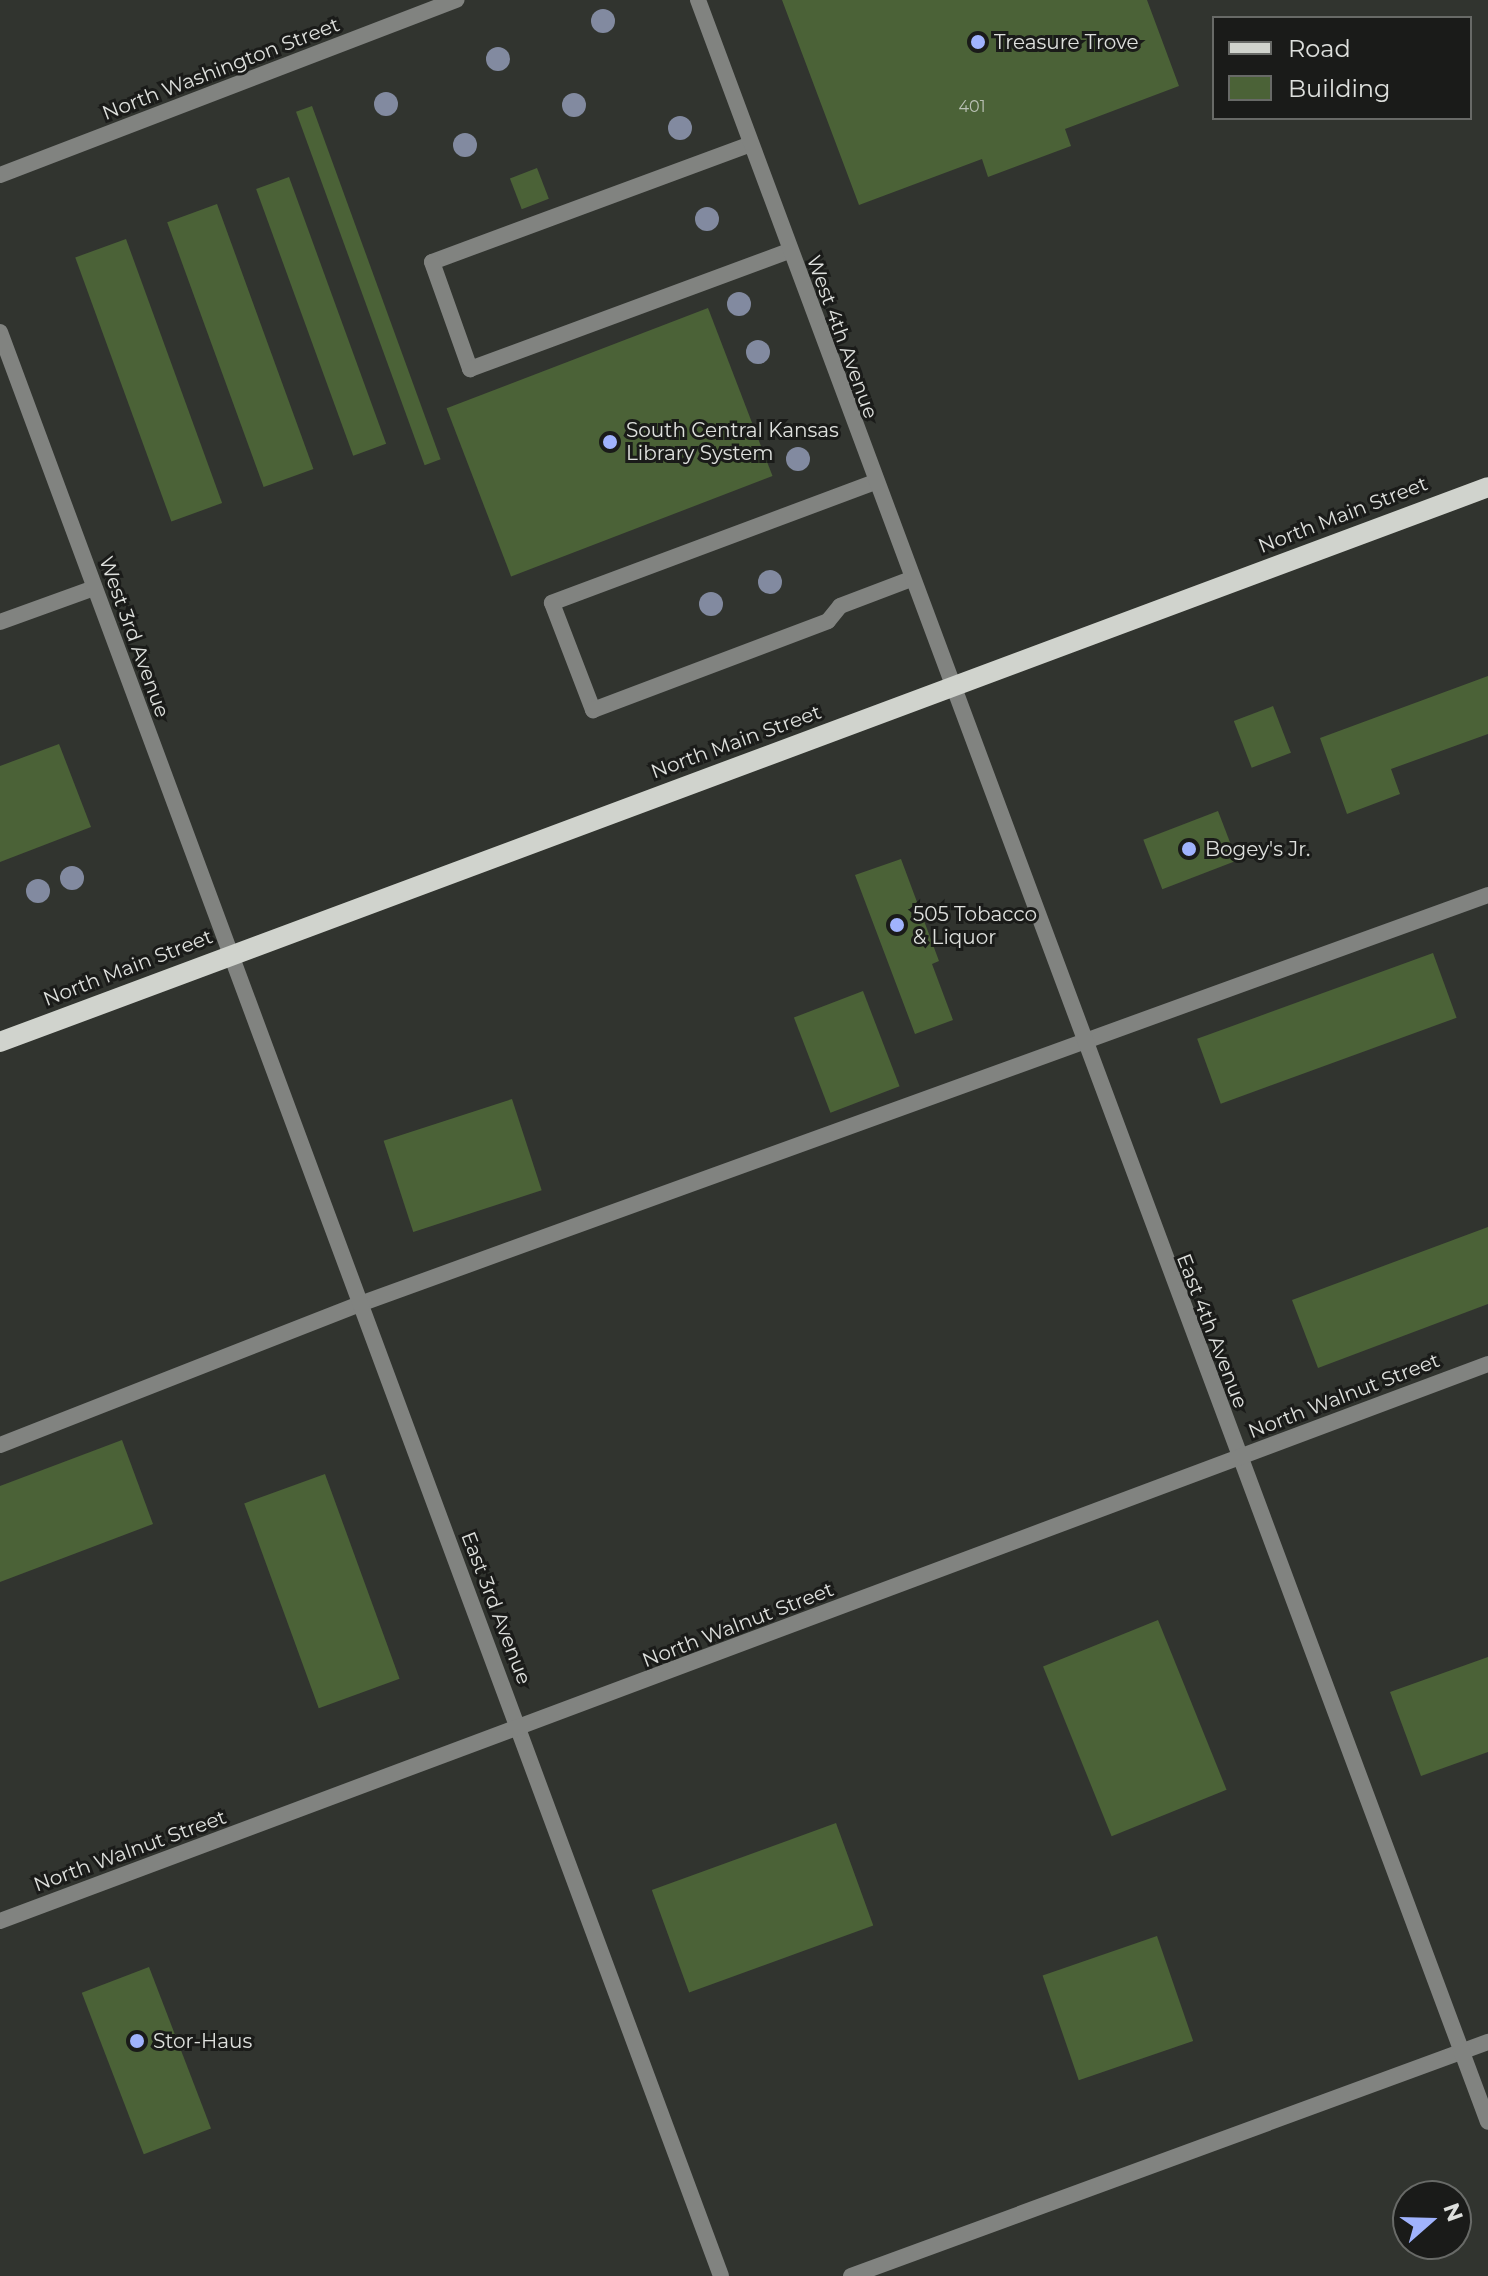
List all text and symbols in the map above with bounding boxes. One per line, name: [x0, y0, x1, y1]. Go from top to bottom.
street label: North Washington Street: [99, 13, 343, 125]
legend: [1212, 16, 1472, 120]
place label: Treasure Trove: [994, 30, 1139, 54]
marker: Treasure Trove: [969, 33, 987, 51]
text: Road: [1288, 34, 1351, 63]
text: Building: [1288, 74, 1391, 103]
house number: 401: [959, 97, 985, 117]
street label: West 4th Avenue: [801, 252, 883, 422]
place label: South Central Kansas Library System: [626, 418, 839, 465]
marker: South Central Kansas Library System: [601, 433, 619, 451]
street label: North Main Street: [1255, 472, 1431, 558]
street label: West 3rd Avenue: [94, 553, 174, 721]
street label: North Main Street: [648, 700, 824, 784]
place label: Bogey's Jr.: [1205, 837, 1310, 861]
marker: Bogey's Jr.: [1180, 840, 1198, 858]
place label: 505 Tobacco & Liquor: [913, 902, 1037, 949]
marker: 505 Tobacco & Liquor: [888, 916, 906, 934]
street label: North Main Street: [40, 925, 216, 1011]
street label: East 4th Avenue: [1171, 1250, 1253, 1412]
street label: North Walnut Street: [1245, 1348, 1443, 1444]
street label: East 3rd Avenue: [456, 1528, 536, 1688]
street label: North Walnut Street: [639, 1577, 837, 1673]
street label: North Walnut Street: [30, 1805, 230, 1897]
place label: Stor-Haus: [153, 2029, 252, 2053]
marker: Stor-Haus: [128, 2032, 146, 2050]
north arrow: [1392, 2180, 1472, 2260]
text: N: [1437, 2199, 1469, 2225]

